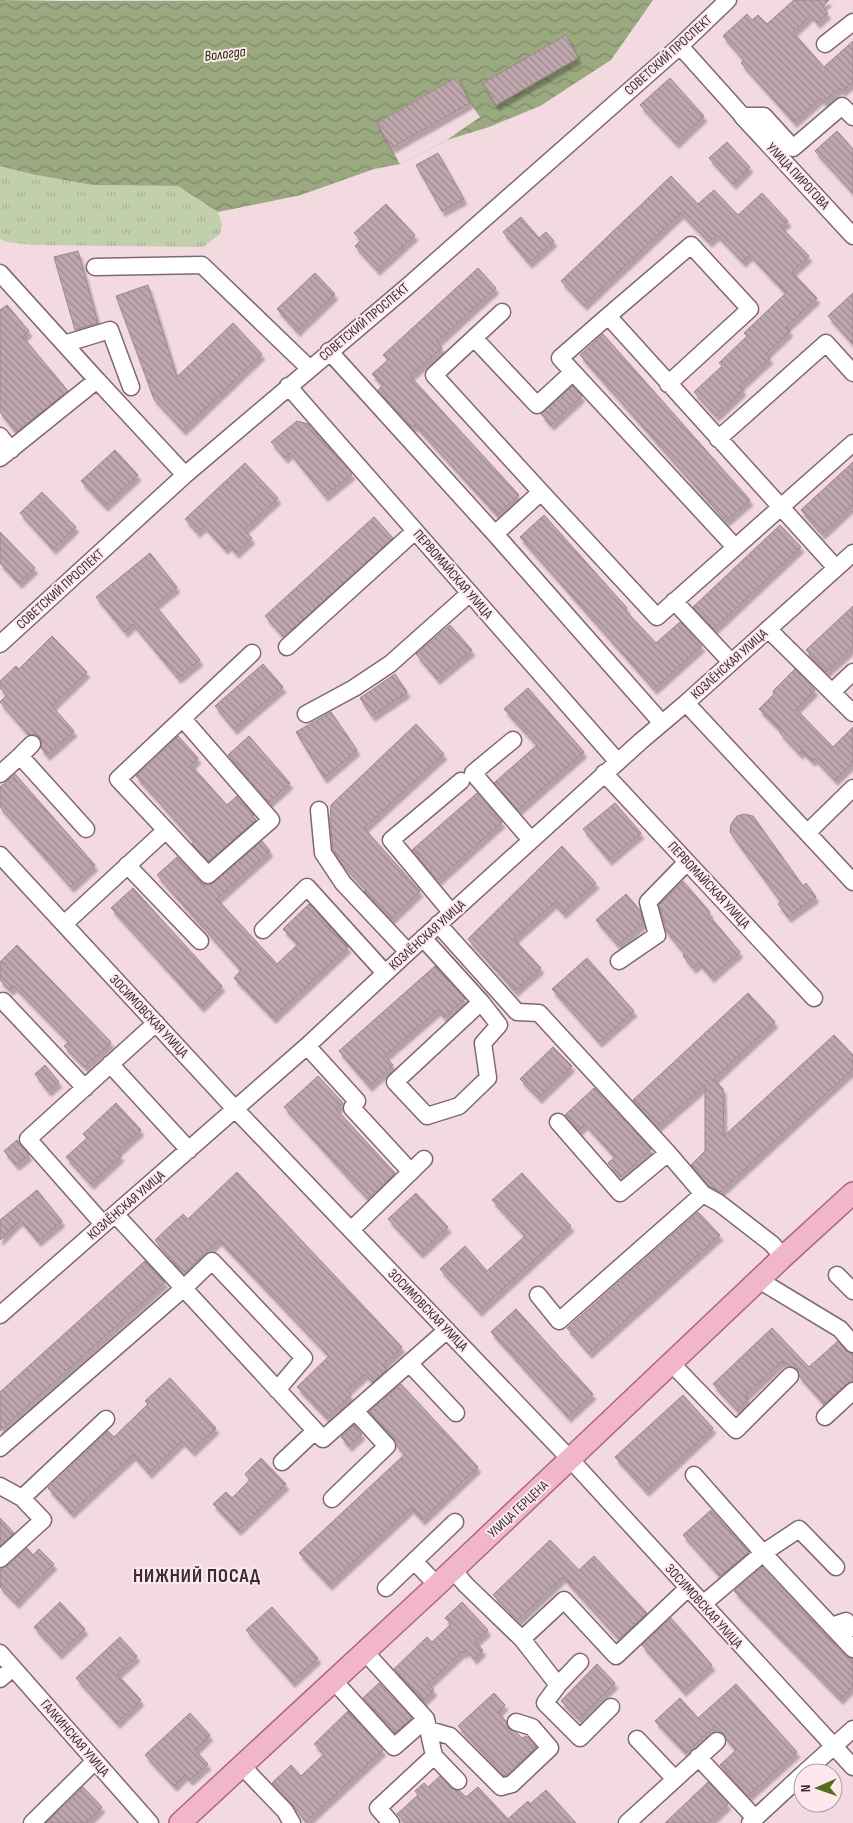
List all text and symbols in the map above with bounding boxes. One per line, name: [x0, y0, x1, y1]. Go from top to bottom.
street label: СОВЕТСКИЙ ПРОСПЕКТ: [621, 11, 716, 99]
water label: Вологда: [203, 42, 247, 66]
street label: УЛИЦА ПИРОГОВА: [763, 139, 834, 214]
street label: СОВЕТСКИЙ ПРОСПЕКТ: [316, 279, 413, 365]
street label: ПЕРВОМАЙСКАЯ УЛИЦА: [410, 526, 497, 623]
street label: СОВЕТСКИЙ ПРОСПЕКТ: [13, 545, 108, 633]
street label: КОЗЛЁНСКАЯ УЛИЦА: [687, 624, 772, 703]
street label: ПЕРВОМАЙСКАЯ УЛИЦА: [664, 838, 754, 933]
street label: КОЗЛЁНСКАЯ УЛИЦА: [385, 895, 470, 974]
street label: ЗОСИМОВСКАЯ УЛИЦА: [106, 971, 193, 1062]
street label: КОЗЛЁНСКАЯ УЛИЦА: [84, 1166, 169, 1243]
street label: ЗОСИМОВСКАЯ УЛИЦА: [384, 1265, 472, 1355]
street label: УЛИЦА ГЕРЦЕНА: [484, 1476, 552, 1541]
street label: ЗОСИМОВСКАЯ УЛИЦА: [662, 1560, 747, 1652]
district label: НИЖНИЙ ПОСАД: [133, 1565, 261, 1588]
street label: ГАЛКИНСКАЯ УЛИЦА: [37, 1696, 114, 1781]
north arrow: [793, 1763, 843, 1813]
text: N: [797, 1784, 814, 1792]

